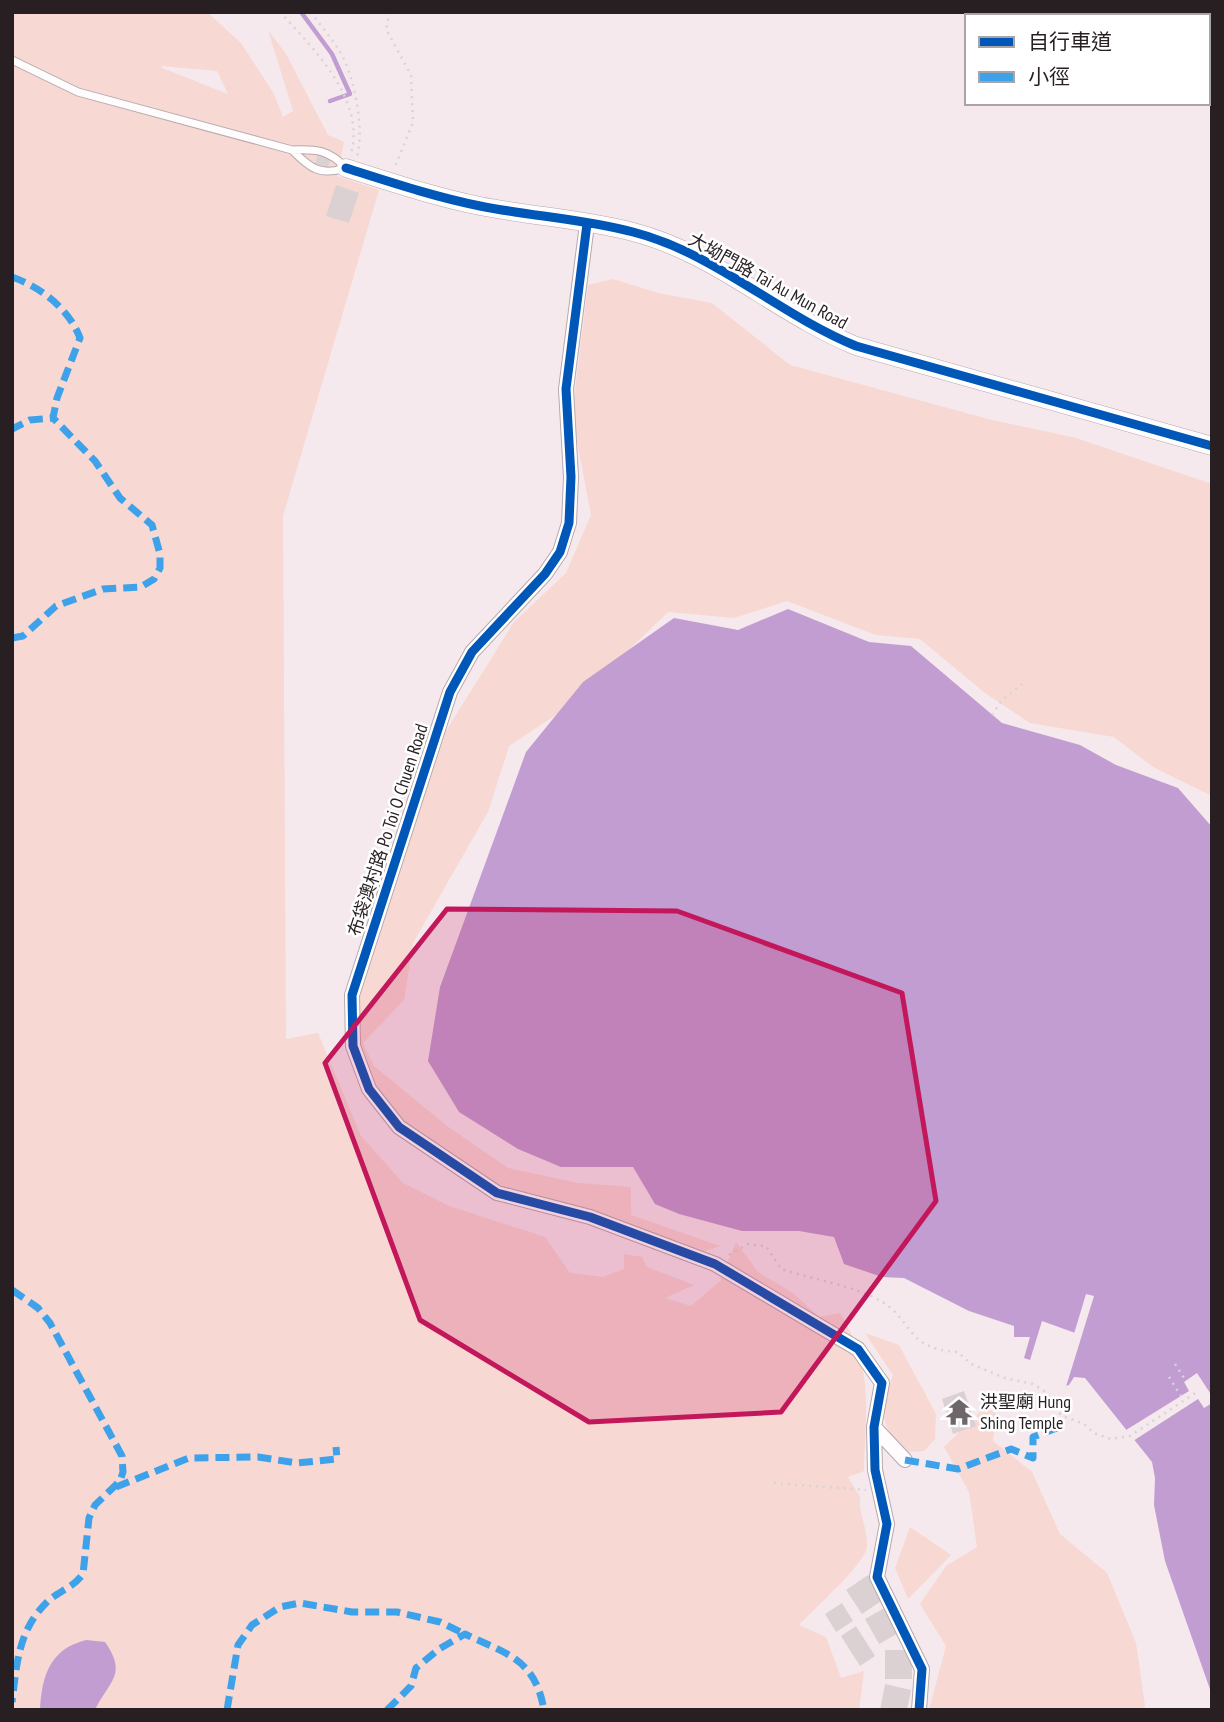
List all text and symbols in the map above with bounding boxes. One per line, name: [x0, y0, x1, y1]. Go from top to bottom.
legend: [965, 14, 1210, 105]
text: 自行車道: [1028, 28, 1112, 55]
text: 小徑: [1028, 63, 1070, 90]
street label: 大坳門路 Tai Au Mun Road: [685, 227, 852, 334]
street label: 布袋澳村路 Po Toi O Chuen Road: [342, 721, 433, 939]
place label: 洪聖廟 Hung Shing Temple: [980, 1390, 1071, 1434]
temple icon: 洪聖廟 Hung Shing Temple: [944, 1397, 974, 1427]

